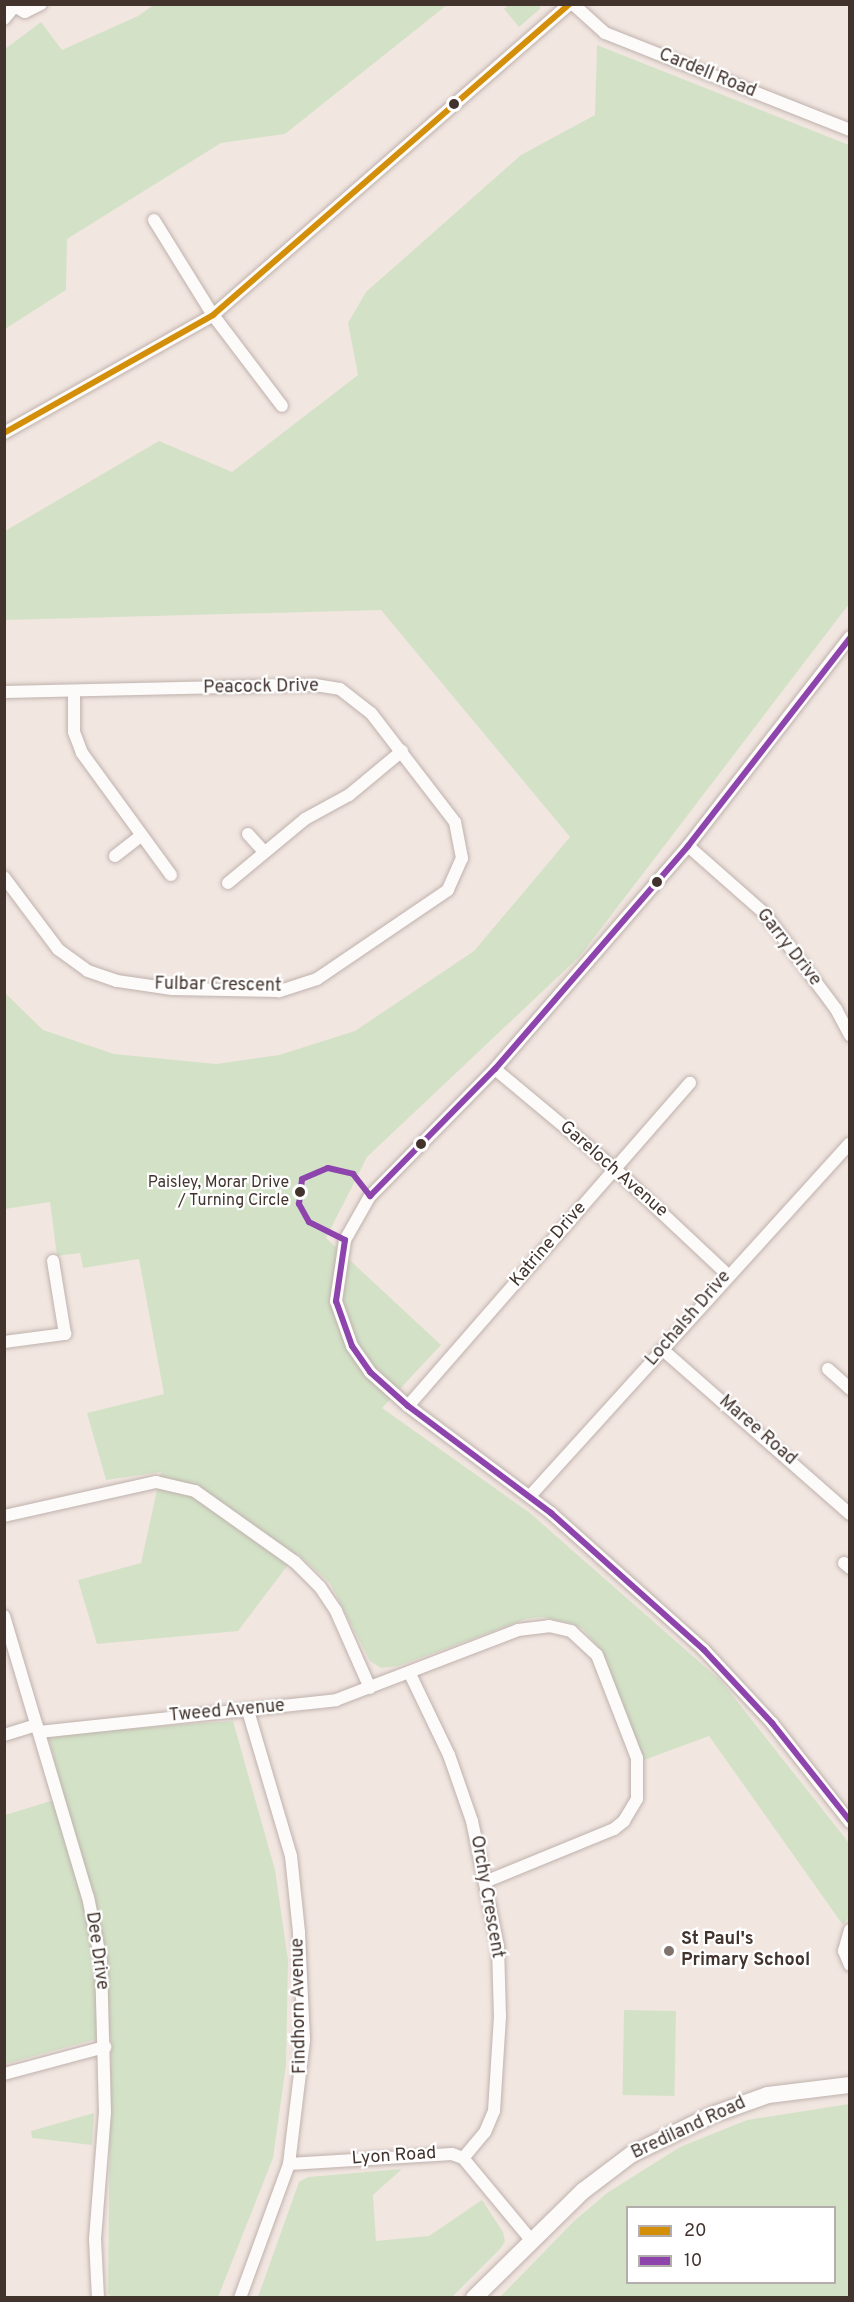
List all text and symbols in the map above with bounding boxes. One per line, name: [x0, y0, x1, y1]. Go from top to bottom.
street label: Cardell Road: [655, 45, 759, 103]
unlabelled marker: [448, 98, 460, 110]
street label: Peacock Drive: [203, 676, 319, 700]
unlabelled marker: [651, 876, 663, 888]
street label: Garry Drive: [751, 905, 825, 991]
street label: Fulbar Crescent: [154, 974, 282, 998]
street label: Gareloch Avenue: [554, 1117, 672, 1223]
unlabelled marker: [415, 1138, 427, 1150]
place label: Paisley, Morar Drive / Turning Circle: [148, 1173, 289, 1211]
marker: Paisley, Morar Drive / Turning Circle: [294, 1186, 306, 1198]
street label: Katrine Drive: [506, 1198, 592, 1292]
street label: Lochalsh Drive: [642, 1267, 736, 1371]
street label: Maree Road: [714, 1391, 800, 1471]
street label: Tweed Avenue: [168, 1696, 286, 1728]
street label: Orchy Crescent: [465, 1834, 507, 1960]
street label: Dee Drive: [80, 1911, 112, 1991]
place label: St Paul's Primary School: [681, 1930, 810, 1972]
street label: Findhorn Avenue: [288, 1937, 312, 2075]
marker: St Paul's Primary School: [662, 1944, 676, 1958]
street label: Brediland Road: [628, 2093, 750, 2165]
street label: Lyon Road: [351, 2143, 437, 2171]
legend: [626, 2206, 836, 2284]
text: 20: [684, 2220, 707, 2243]
text: 10: [684, 2250, 702, 2273]

